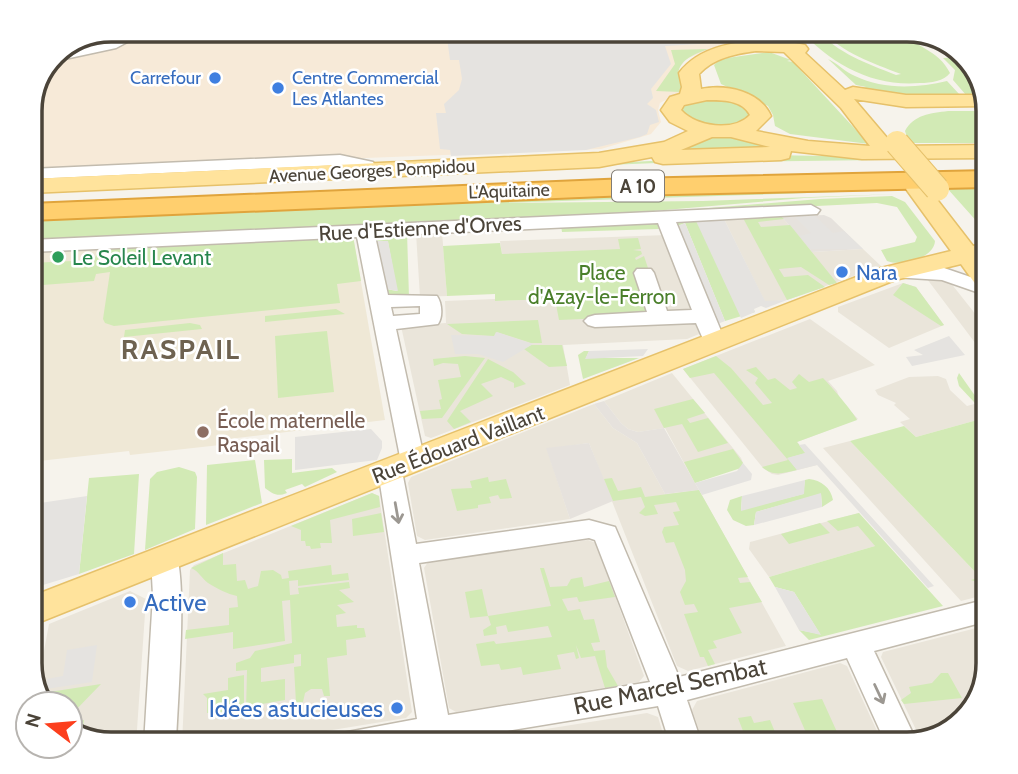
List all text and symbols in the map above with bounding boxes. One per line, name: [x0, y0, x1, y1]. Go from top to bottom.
place label: Carrefour: [130, 67, 201, 89]
place label: Centre Commercial Les Atlantes: [292, 67, 439, 110]
marker: Carrefour: [207, 70, 223, 86]
marker: Centre Commercial Les Atlantes: [270, 80, 286, 96]
street label: Avenue Georges Pompidou: [268, 155, 476, 187]
road number: A 10: [612, 170, 664, 202]
street label: L'Aquitaine: [468, 179, 550, 203]
street label: Rue d'Estienne d'Orves: [318, 210, 522, 246]
place label: Le Soleil Levant: [72, 245, 211, 270]
marker: Le Soleil Levant: [50, 249, 66, 265]
park label: Place d'Azay-le-Ferron: [528, 260, 676, 309]
place label: Nara: [856, 260, 897, 285]
marker: Nara: [834, 264, 850, 280]
district label: RASPAIL: [121, 332, 241, 366]
street label: Rue Édouard Vaillant: [368, 400, 548, 488]
place label: École maternelle Raspail: [217, 408, 366, 457]
marker: École maternelle Raspail: [195, 424, 211, 440]
one-way arrow: [390, 501, 404, 524]
place label: Active: [144, 588, 206, 617]
marker: Active: [122, 594, 138, 610]
street label: Rue Marcel Sembat: [571, 651, 769, 721]
one-way arrow: [873, 683, 886, 704]
north arrow: [14, 690, 84, 760]
place label: Idées astucieuses: [209, 694, 383, 723]
marker: Idées astucieuses: [389, 700, 405, 716]
text: N: [20, 711, 46, 730]

